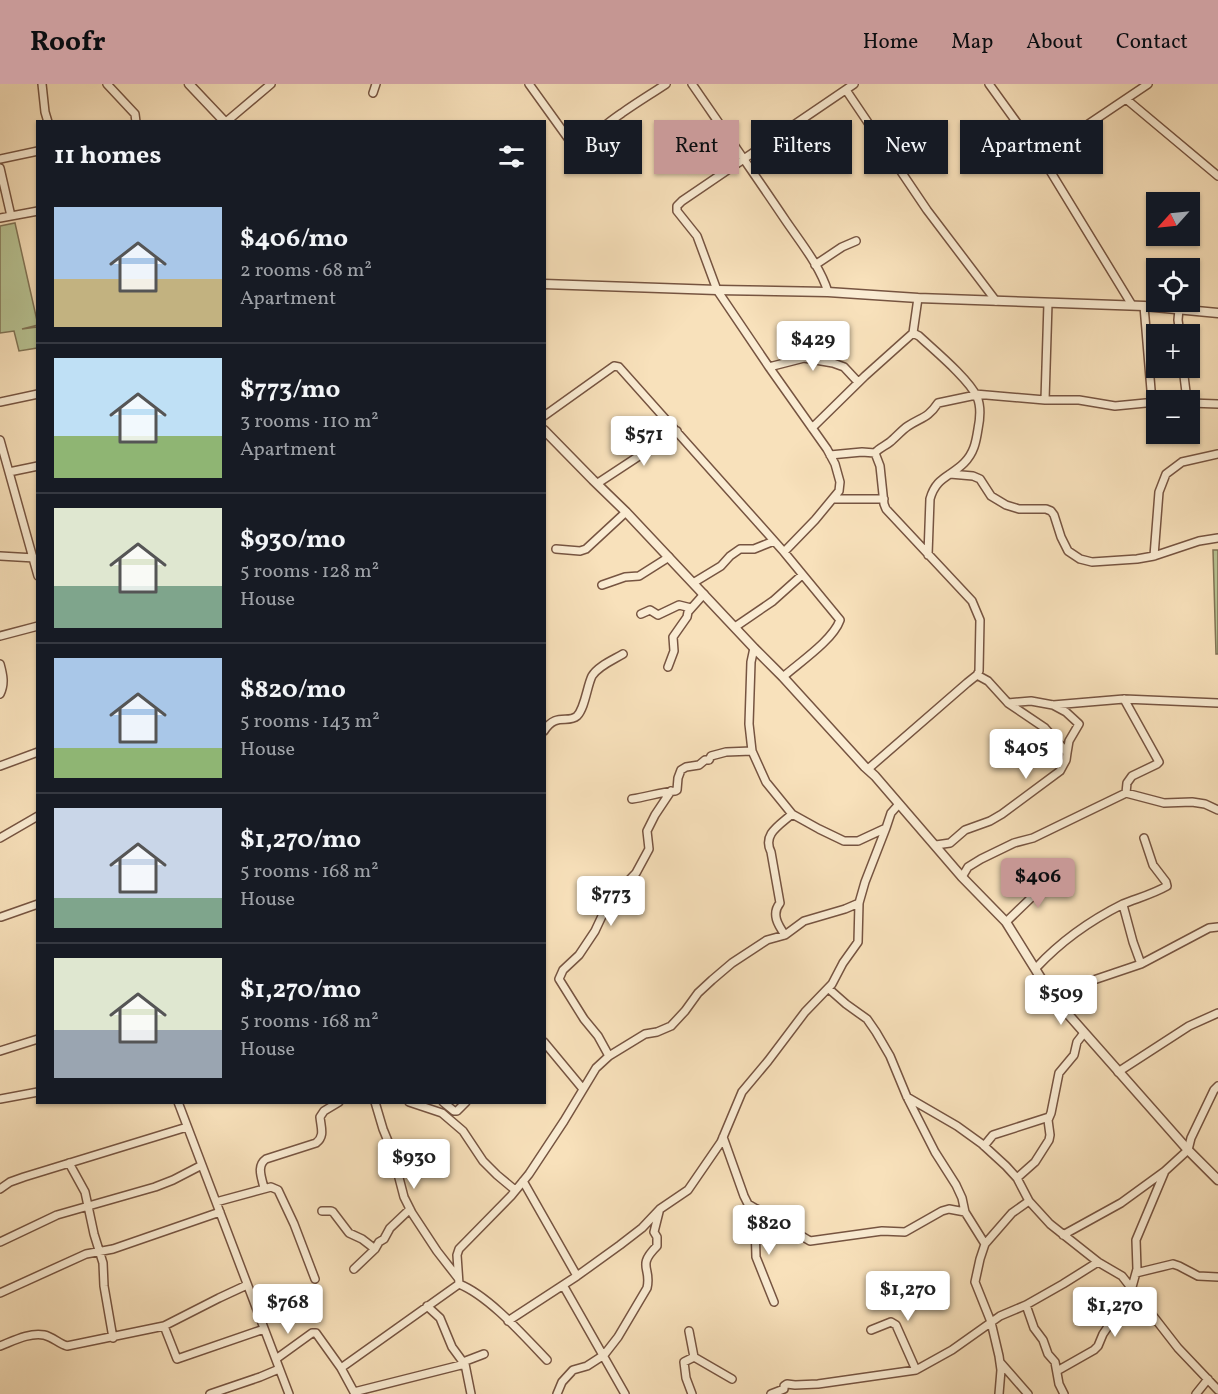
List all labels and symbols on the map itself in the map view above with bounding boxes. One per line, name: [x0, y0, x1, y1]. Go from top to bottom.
north arrow: [1146, 192, 1200, 246]
pin: $429: [777, 321, 849, 372]
pin: $571: [608, 416, 680, 467]
pin: $405: [990, 729, 1062, 780]
pin: $406: [1002, 858, 1074, 909]
pin: $773: [575, 876, 647, 927]
pin: $509: [1025, 975, 1097, 1026]
pin: $930: [378, 1139, 450, 1190]
pin: $820: [733, 1205, 805, 1256]
pin: $1,270: [859, 1271, 957, 1322]
pin: $768: [252, 1284, 324, 1335]
pin: $1,270: [1066, 1287, 1164, 1338]

